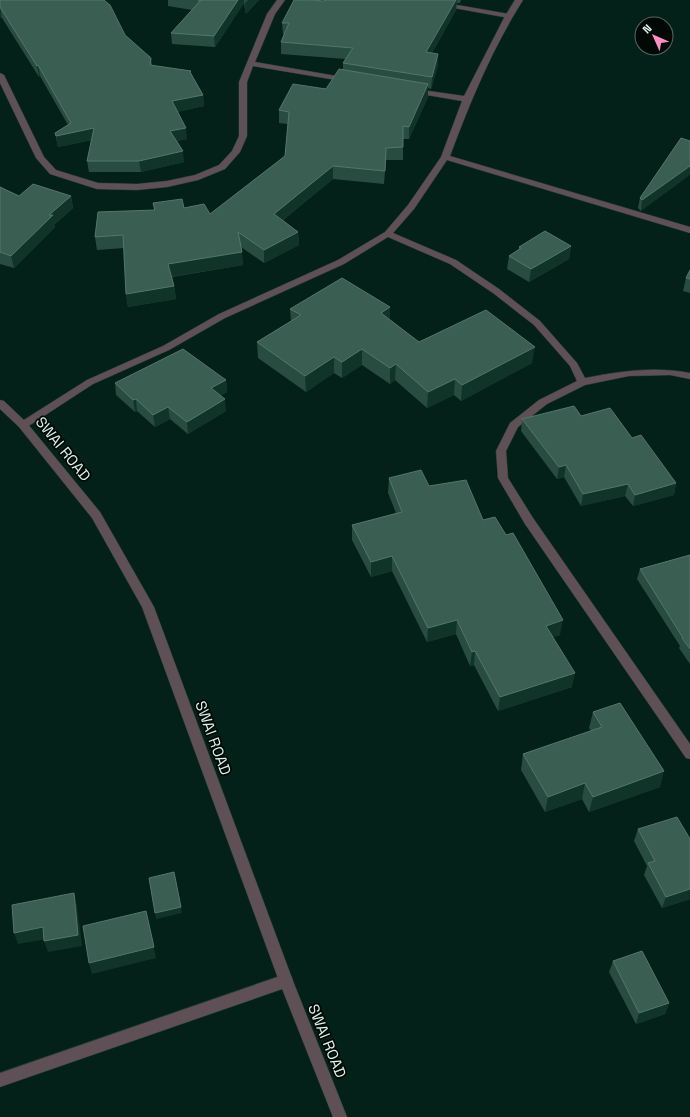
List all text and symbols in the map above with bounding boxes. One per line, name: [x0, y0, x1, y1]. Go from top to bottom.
north arrow: [634, 16, 674, 56]
text: N: [639, 21, 654, 36]
street label: SWAI ROAD: [32, 413, 95, 485]
street label: SWAI ROAD: [191, 698, 236, 778]
street label: SWAI ROAD: [304, 1001, 351, 1080]

